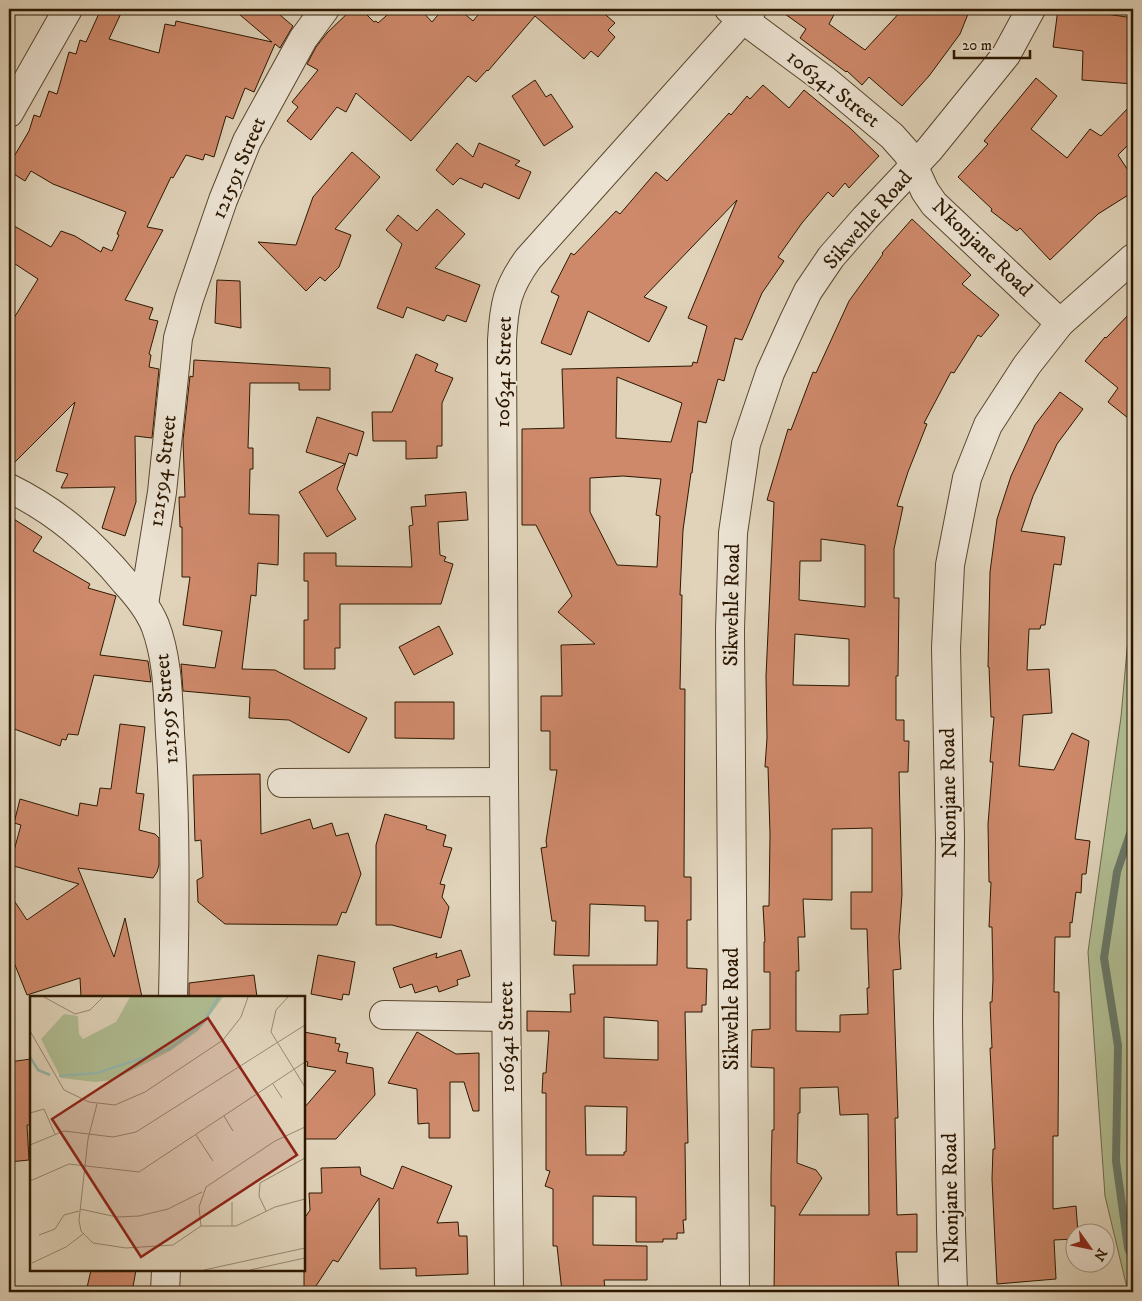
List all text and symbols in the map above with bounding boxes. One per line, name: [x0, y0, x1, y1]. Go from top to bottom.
scale bar: [954, 28, 1031, 60]
text: 20 m: [962, 36, 992, 55]
street label: 106341 Street: [781, 44, 885, 134]
street label: 121591 Street: [206, 113, 272, 223]
street label: Sikwehle Road: [818, 165, 918, 275]
street label: Nkonjane Road: [926, 193, 1038, 303]
street label: 106341 Street: [490, 316, 518, 428]
street label: 121594 Street: [143, 413, 183, 529]
street label: Sikwehle Road: [718, 543, 746, 667]
street label: 121595 Street: [149, 652, 185, 765]
street label: Nkonjane Road: [935, 727, 963, 858]
street label: Sikwehle Road: [719, 947, 745, 1070]
street label: 106341 Street: [493, 981, 521, 1093]
inset map: [30, 996, 305, 1271]
street label: Nkonjane Road: [937, 1132, 965, 1263]
north arrow: [1064, 1224, 1114, 1274]
text: N: [1089, 1245, 1111, 1265]

